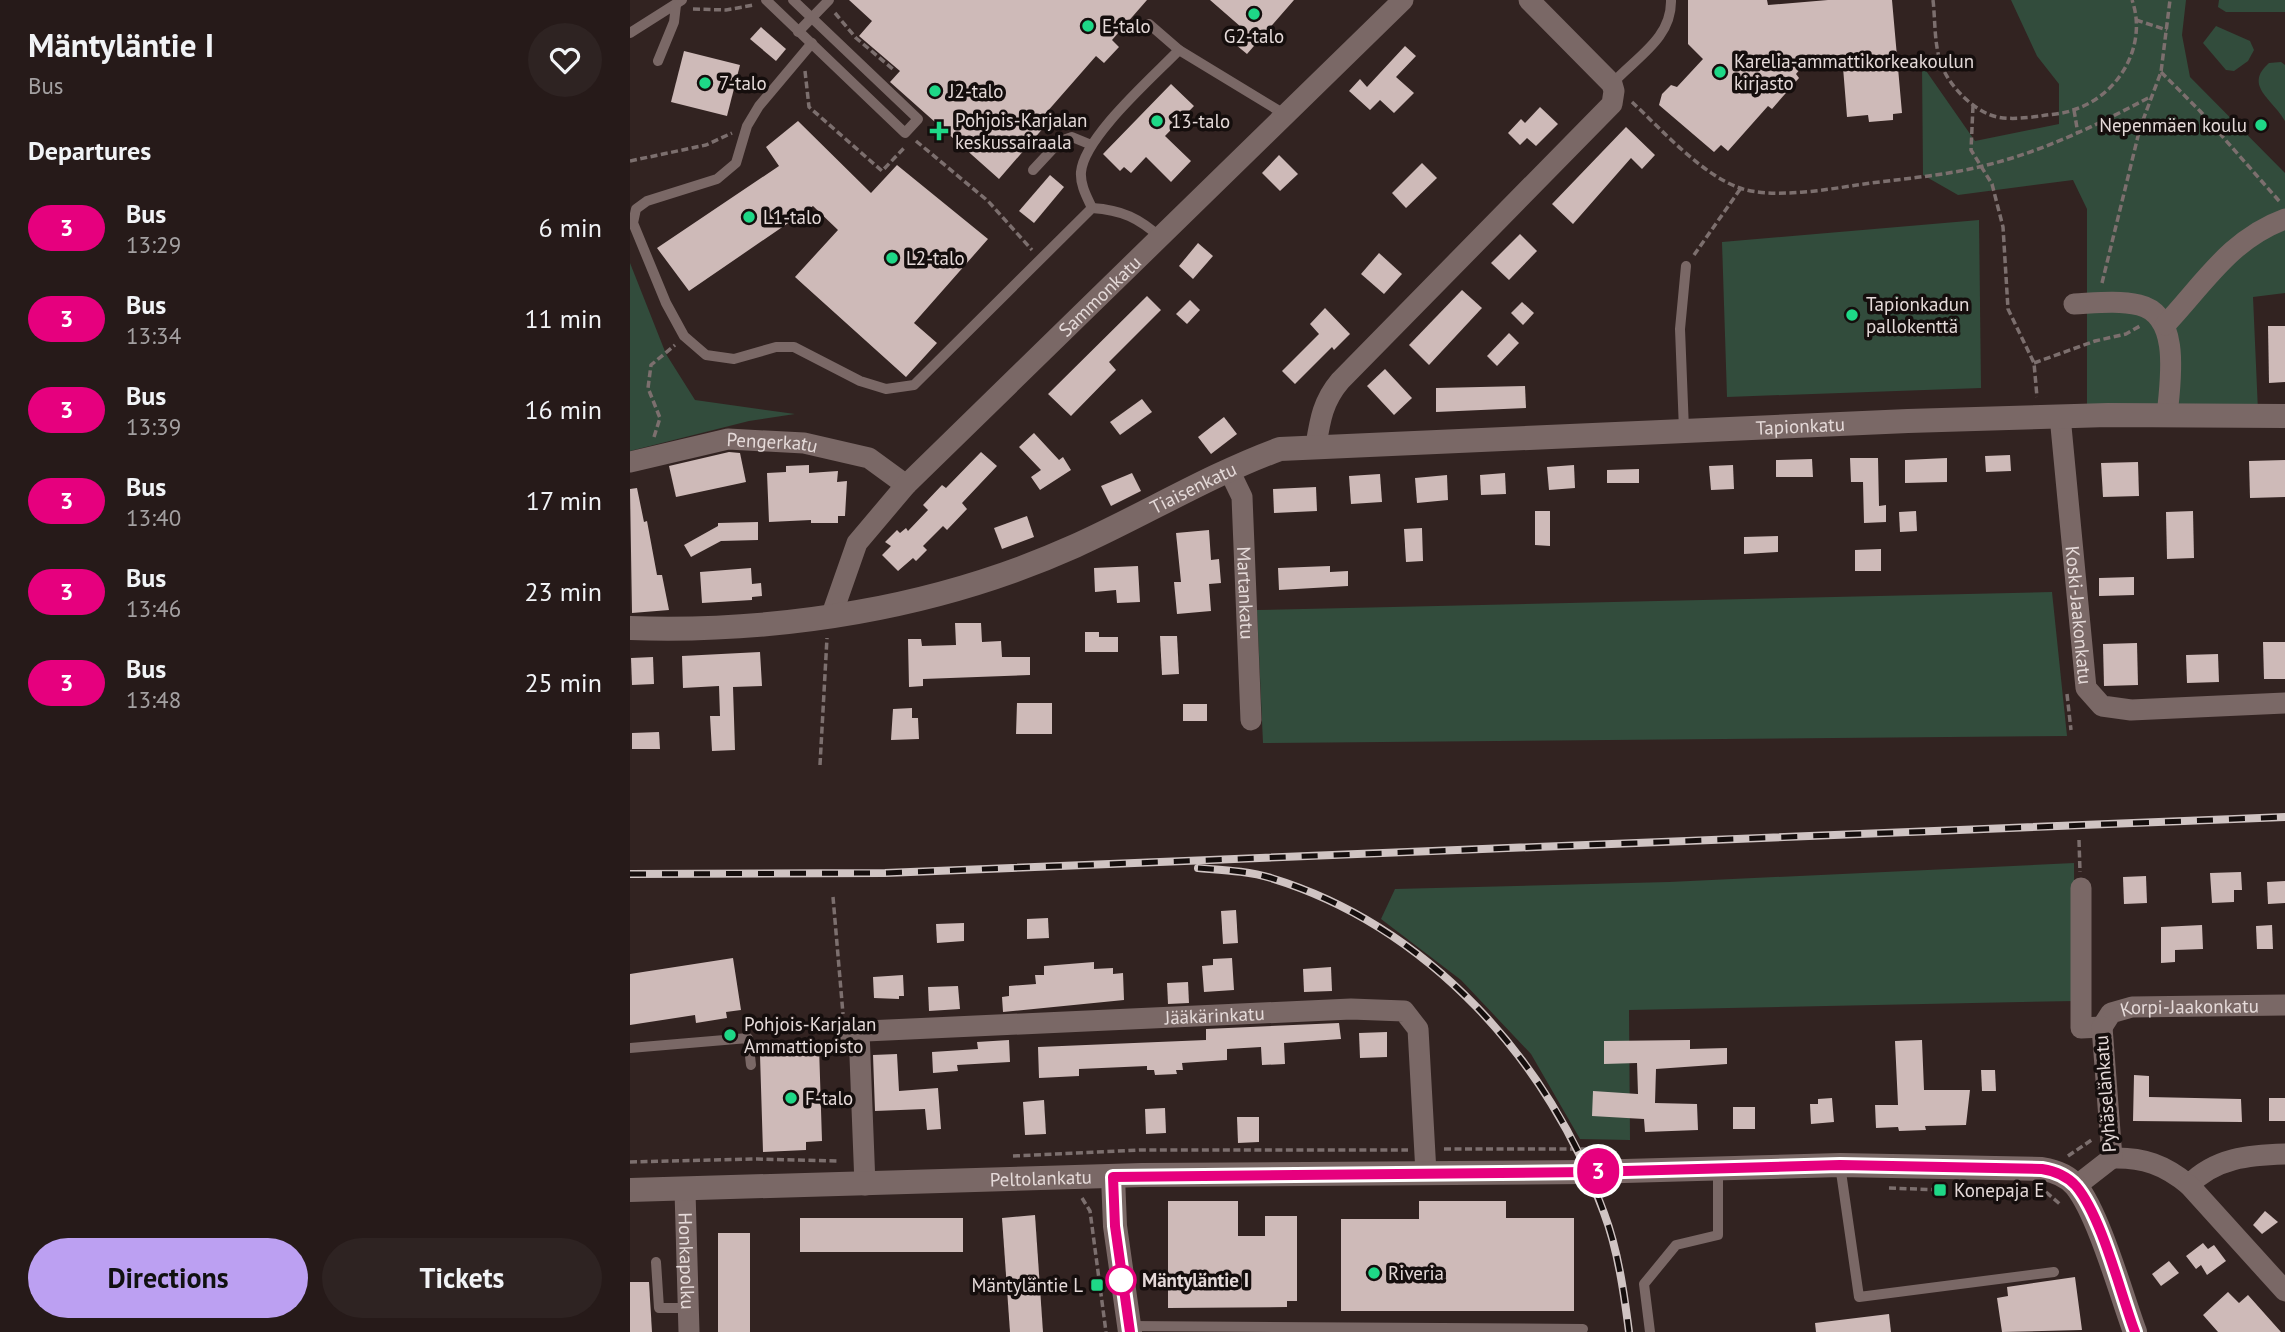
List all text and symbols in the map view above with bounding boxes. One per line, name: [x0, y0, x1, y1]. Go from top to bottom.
marker: G2-talo: [1246, 6, 1262, 22]
place label: E-talo: [1102, 14, 1151, 38]
marker: E-talo: [1080, 18, 1096, 34]
text: Mäntyläntie I: [28, 23, 214, 66]
button: heart: [528, 23, 602, 97]
place label: G2-talo: [1224, 24, 1284, 48]
place label: Karelia-ammattikorkeakoulun kirjasto: [1734, 49, 1974, 95]
marker: Karelia-ammattikorkeakoulun kirjasto: [1712, 64, 1728, 80]
text: Bus: [28, 71, 64, 100]
place label: 7-talo: [719, 71, 767, 95]
marker: 7-talo: [697, 75, 713, 91]
place label: J2-talo: [948, 79, 1003, 103]
marker: J2-talo: [927, 83, 943, 99]
place label: Pohjois-Karjalan keskussairaala: [955, 108, 1088, 154]
place label: 13-talo: [1171, 109, 1230, 133]
marker: 13-talo: [1149, 113, 1165, 129]
place label: Nepenmäen koulu: [2099, 113, 2247, 137]
marker: Nepenmäen koulu: [2253, 117, 2269, 133]
marker: Pohjois-Karjalan keskussairaala: [929, 121, 949, 141]
text: Departures: [28, 134, 151, 167]
text: Bus: [126, 197, 166, 230]
place label: L1-talo: [763, 205, 822, 229]
marker: L1-talo: [741, 209, 757, 225]
text: 6 min: [539, 211, 602, 244]
text: 3: [60, 212, 73, 243]
text: 13:29: [126, 230, 181, 259]
place label: L2-talo: [906, 246, 965, 270]
marker: L2-talo: [884, 250, 900, 266]
street label: Sammonkatu: [1053, 250, 1146, 342]
text: Bus: [126, 288, 166, 321]
place label: Tapionkadun pallokenttä: [1866, 292, 1969, 338]
text: 11 min: [524, 302, 602, 335]
text: 3: [60, 303, 73, 334]
marker: Tapionkadun pallokenttä: [1844, 307, 1860, 323]
text: 13:34: [126, 321, 181, 350]
text: Bus: [126, 379, 166, 412]
text: 16 min: [524, 393, 602, 426]
text: 3: [60, 394, 73, 425]
text: 13:39: [126, 412, 181, 441]
street label: Tapionkatu: [1755, 412, 1845, 440]
street label: Pengerkatu: [726, 427, 820, 458]
street label: Tiaisenkatu: [1146, 456, 1240, 519]
text: Bus: [126, 470, 166, 503]
text: 17 min: [526, 484, 602, 517]
text: 3: [60, 485, 73, 516]
text: 13:40: [126, 503, 181, 532]
street label: Koski-Jaakonkatu: [2060, 545, 2098, 685]
street label: Martankatu: [1232, 546, 1260, 640]
text: Bus: [126, 561, 166, 594]
text: 23 min: [524, 575, 602, 608]
text: 3: [60, 576, 73, 607]
text: 13:46: [126, 594, 181, 623]
text: Bus: [126, 652, 166, 685]
text: 25 min: [524, 666, 602, 699]
text: 3: [60, 667, 73, 698]
text: 13:48: [126, 685, 181, 714]
street label: Korpi-Jaakonkatu: [2117, 993, 2259, 1022]
street label: Jääkärinkatu: [1163, 1001, 1265, 1029]
place label: Pohjois-Karjalan Ammattiopisto: [744, 1012, 877, 1058]
marker: Pohjois-Karjalan Ammattiopisto: [722, 1027, 738, 1043]
street label: Pyhäselänkatu: [2089, 1035, 2121, 1153]
place label: F-talo: [805, 1086, 853, 1110]
marker: F-talo: [783, 1090, 799, 1106]
line badge: 3: [1575, 1148, 1621, 1194]
text: 3: [1591, 1155, 1605, 1186]
street label: Peltolankatu: [989, 1164, 1092, 1191]
place label: Konepaja E: [1954, 1178, 2044, 1202]
marker: Konepaja E: [1932, 1182, 1948, 1198]
street label: Honkapolku: [674, 1212, 700, 1310]
button: Directions: [28, 1238, 308, 1318]
button: Tickets: [322, 1238, 602, 1318]
place label: Riveria: [1388, 1261, 1444, 1285]
marker: Mäntyläntie I: [1106, 1265, 1136, 1295]
marker: Riveria: [1366, 1265, 1382, 1281]
place label: Mäntyläntie I: [1142, 1268, 1249, 1292]
place label: Mäntyläntie L: [971, 1273, 1083, 1297]
marker: Mäntyläntie L: [1089, 1277, 1105, 1293]

